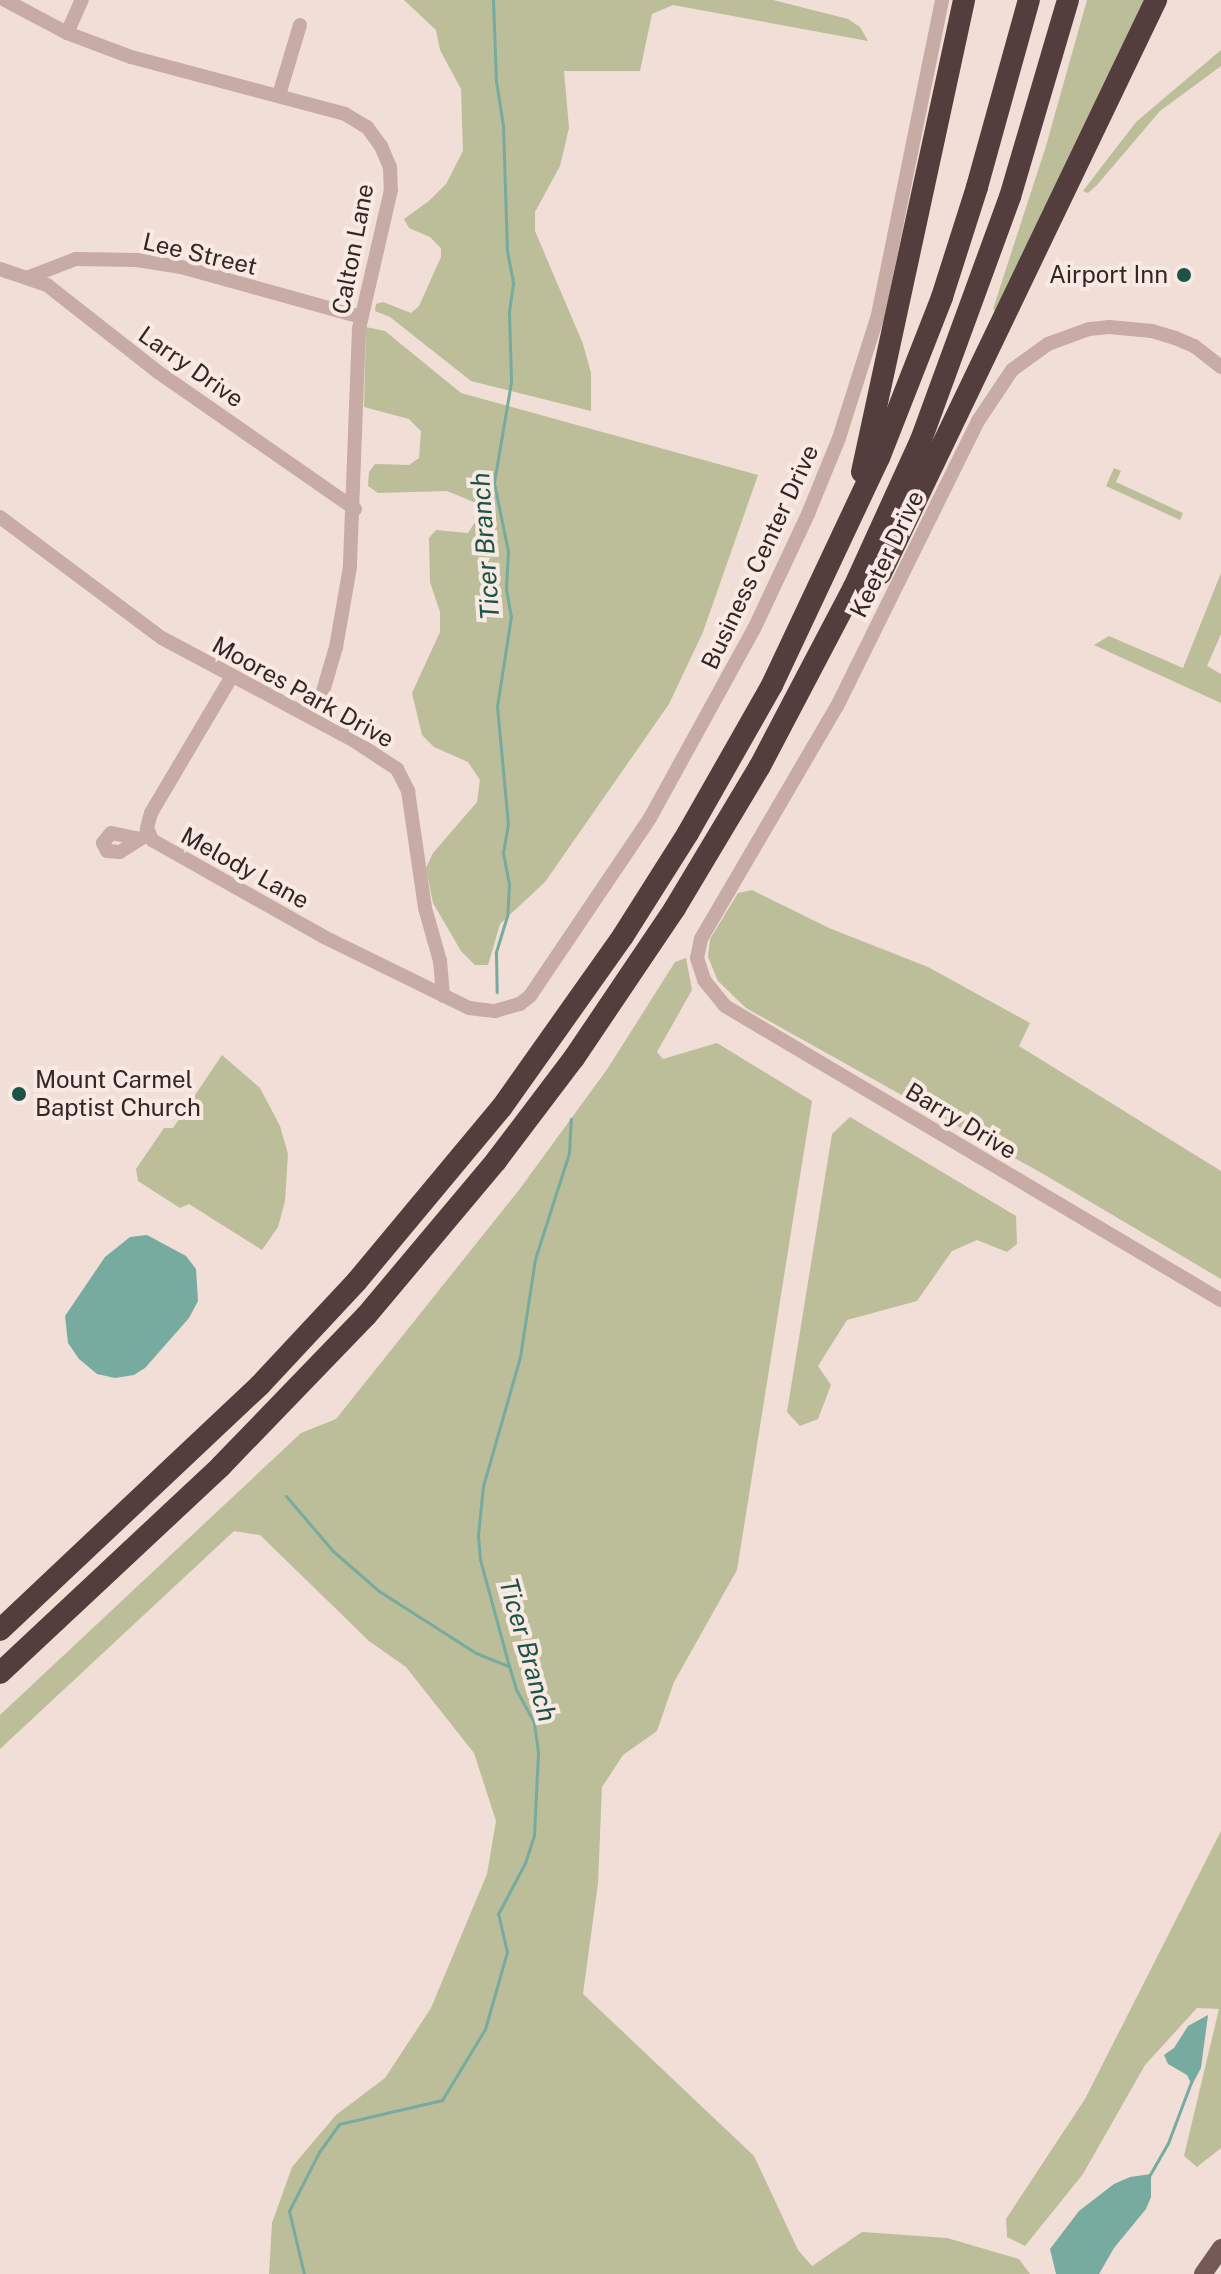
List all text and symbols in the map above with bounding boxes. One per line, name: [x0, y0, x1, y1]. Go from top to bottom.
street label: Calton Lane: [326, 181, 380, 317]
street label: Lee Street: [140, 227, 260, 281]
place label: Airport Inn: [1049, 261, 1168, 289]
marker: Airport Inn: [1175, 266, 1193, 284]
street label: Larry Drive: [133, 320, 249, 414]
street label: Business Center Drive: [695, 440, 825, 674]
water label: Ticer Branch: [464, 471, 506, 621]
street label: Keeter Drive: [844, 486, 930, 622]
street label: Moores Park Drive: [207, 630, 399, 754]
street label: Melody Lane: [176, 821, 314, 915]
place label: Mount Carmel Baptist Church: [35, 1066, 201, 1122]
street label: Barry Drive: [900, 1077, 1022, 1165]
marker: Mount Carmel Baptist Church: [10, 1085, 28, 1103]
water label: Ticer Branch: [493, 1575, 563, 1725]

